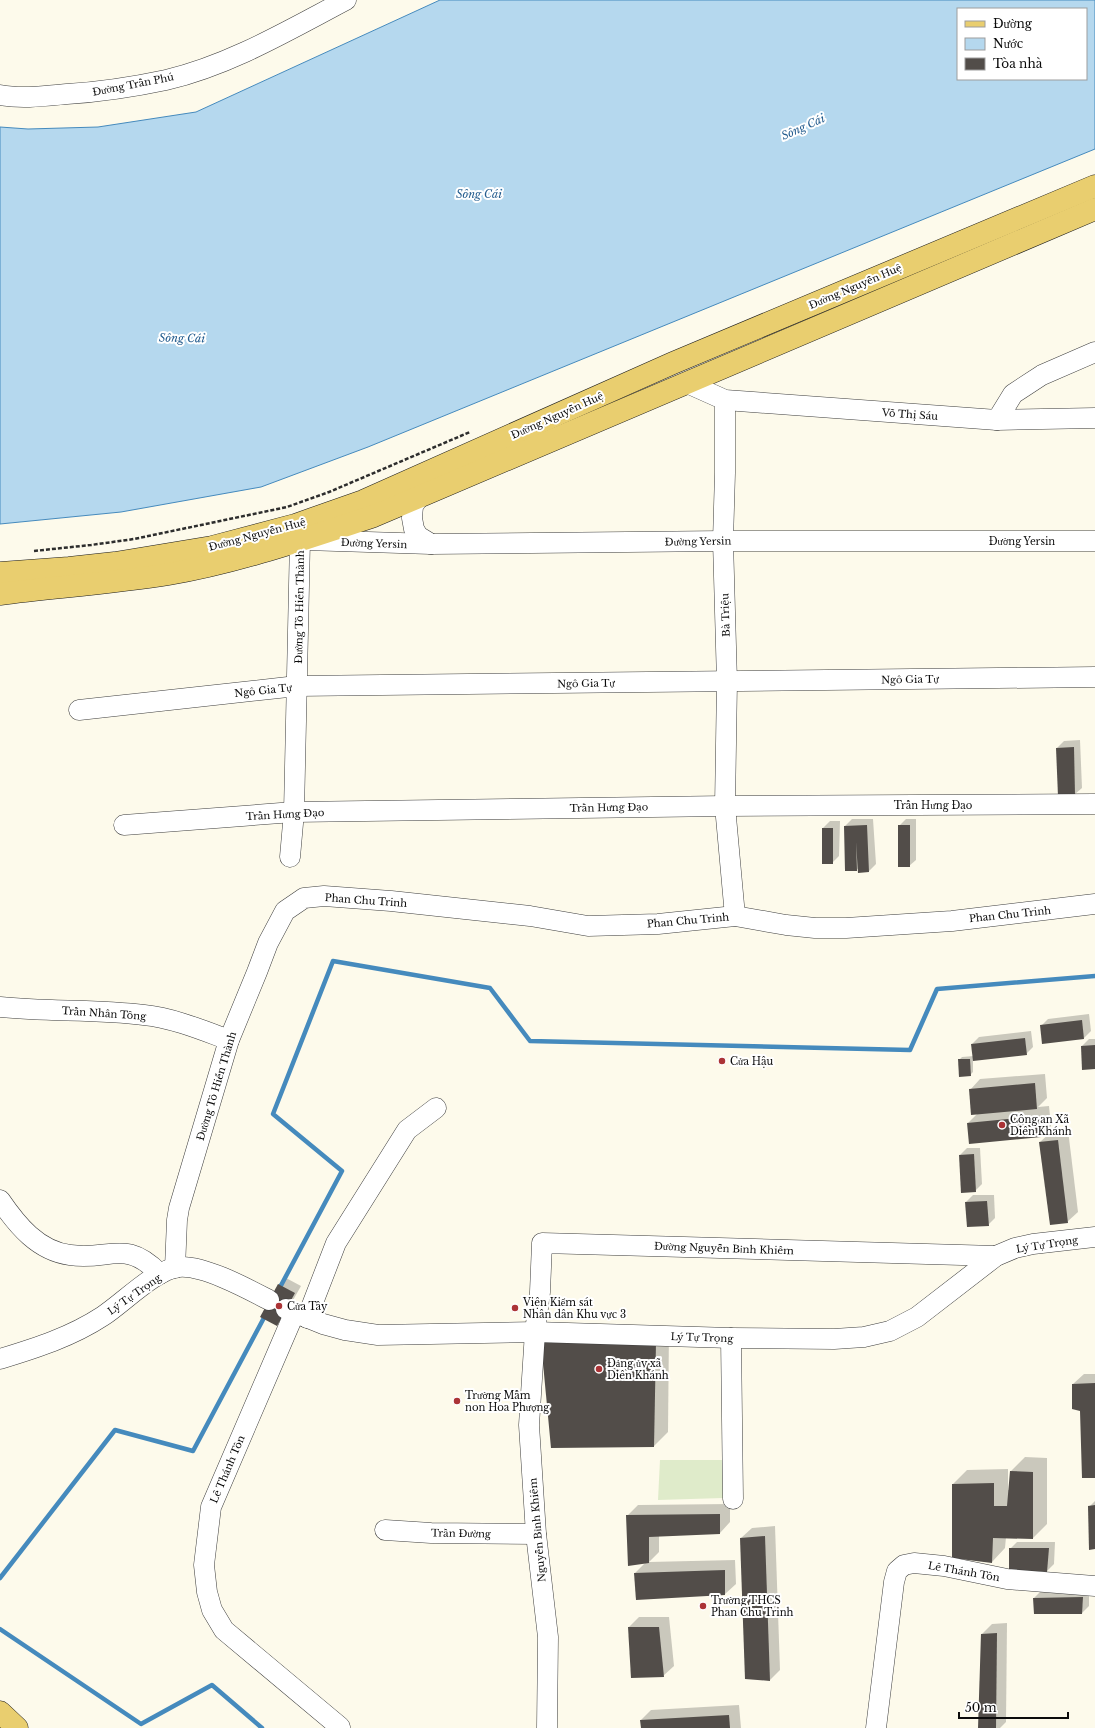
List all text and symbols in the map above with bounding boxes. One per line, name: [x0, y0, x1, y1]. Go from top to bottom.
legend: [957, 8, 1087, 80]
text: Đường: [993, 16, 1033, 31]
text: Nước: [993, 36, 1024, 51]
text: Tòa nhà: [993, 56, 1043, 71]
street label: Đường Trần Phú: [91, 70, 175, 99]
water label: Sông Cái: [779, 111, 827, 143]
water label: Sông Cái: [456, 187, 502, 201]
street label: Đường Nguyễn Huệ: [807, 261, 904, 312]
water label: Sông Cái: [159, 331, 205, 345]
street label: Đường Nguyễn Huệ: [509, 389, 606, 442]
street label: Võ Thị Sáu: [881, 406, 939, 423]
street label: Đường Nguyễn Huệ: [207, 515, 307, 554]
street label: Đường Yersin: [665, 534, 731, 549]
street label: Đường Yersin: [989, 535, 1055, 548]
street label: Đường Yersin: [341, 536, 408, 551]
street label: Đường Tô Hiến Thành: [292, 550, 307, 664]
street label: Bà Triệu: [718, 593, 733, 637]
street label: Ngô Gia Tự: [881, 672, 940, 687]
street label: Ngô Gia Tự: [557, 676, 616, 691]
street label: Ngô Gia Tự: [234, 681, 293, 700]
street label: Trần Hưng Đạo: [894, 799, 973, 812]
street label: Trần Hưng Đạo: [570, 800, 649, 815]
street label: Trần Hưng Đạo: [245, 806, 325, 823]
street label: Phan Chu Trinh: [324, 891, 408, 910]
street label: Phan Chu Trinh: [968, 904, 1052, 925]
street label: Phan Chu Trinh: [646, 910, 730, 931]
street label: Trần Nhân Tông: [61, 1004, 148, 1023]
street label: Đường Tô Hiến Thành: [194, 1030, 239, 1142]
place label: Cửa Hậu: [730, 1055, 774, 1068]
marker: Cửa Hậu: [717, 1056, 727, 1066]
place label: Công an Xã Diên Khánh: [1010, 1113, 1072, 1138]
marker: Công an Xã Diên Khánh: [997, 1120, 1007, 1130]
street label: Lý Tự Trọng: [1015, 1233, 1080, 1256]
street label: Đường Nguyễn Bỉnh Khiêm: [654, 1240, 794, 1257]
street label: Lý Tự Trọng: [105, 1271, 164, 1318]
place label: Viện Kiểm sát Nhân dân Khu vực 3: [522, 1296, 626, 1321]
place label: Cửa Tây: [287, 1300, 328, 1313]
marker: Cửa Tây: [274, 1301, 284, 1311]
marker: Viện Kiểm sát Nhân dân Khu vực 3: [510, 1303, 520, 1313]
street label: Lý Tự Trọng: [670, 1330, 734, 1345]
place label: Đảng ủy xã Diên Khánh: [607, 1357, 669, 1382]
marker: Đảng ủy xã Diên Khánh: [594, 1364, 604, 1374]
place label: Trường Mầm non Hoa Phượng: [465, 1389, 550, 1414]
marker: Trường Mầm non Hoa Phượng: [452, 1396, 462, 1406]
street label: Lê Thánh Tôn: [207, 1433, 248, 1505]
street label: Nguyễn Bỉnh Khiêm: [526, 1477, 549, 1583]
street label: Trần Đường: [431, 1526, 492, 1541]
street label: Lê Thánh Tôn: [927, 1559, 1001, 1584]
place label: Trường THCS Phan Chu Trinh: [711, 1594, 794, 1619]
marker: Trường THCS Phan Chu Trinh: [698, 1601, 708, 1611]
scale bar: [959, 1694, 1068, 1720]
text: 50 m: [965, 1700, 997, 1715]

